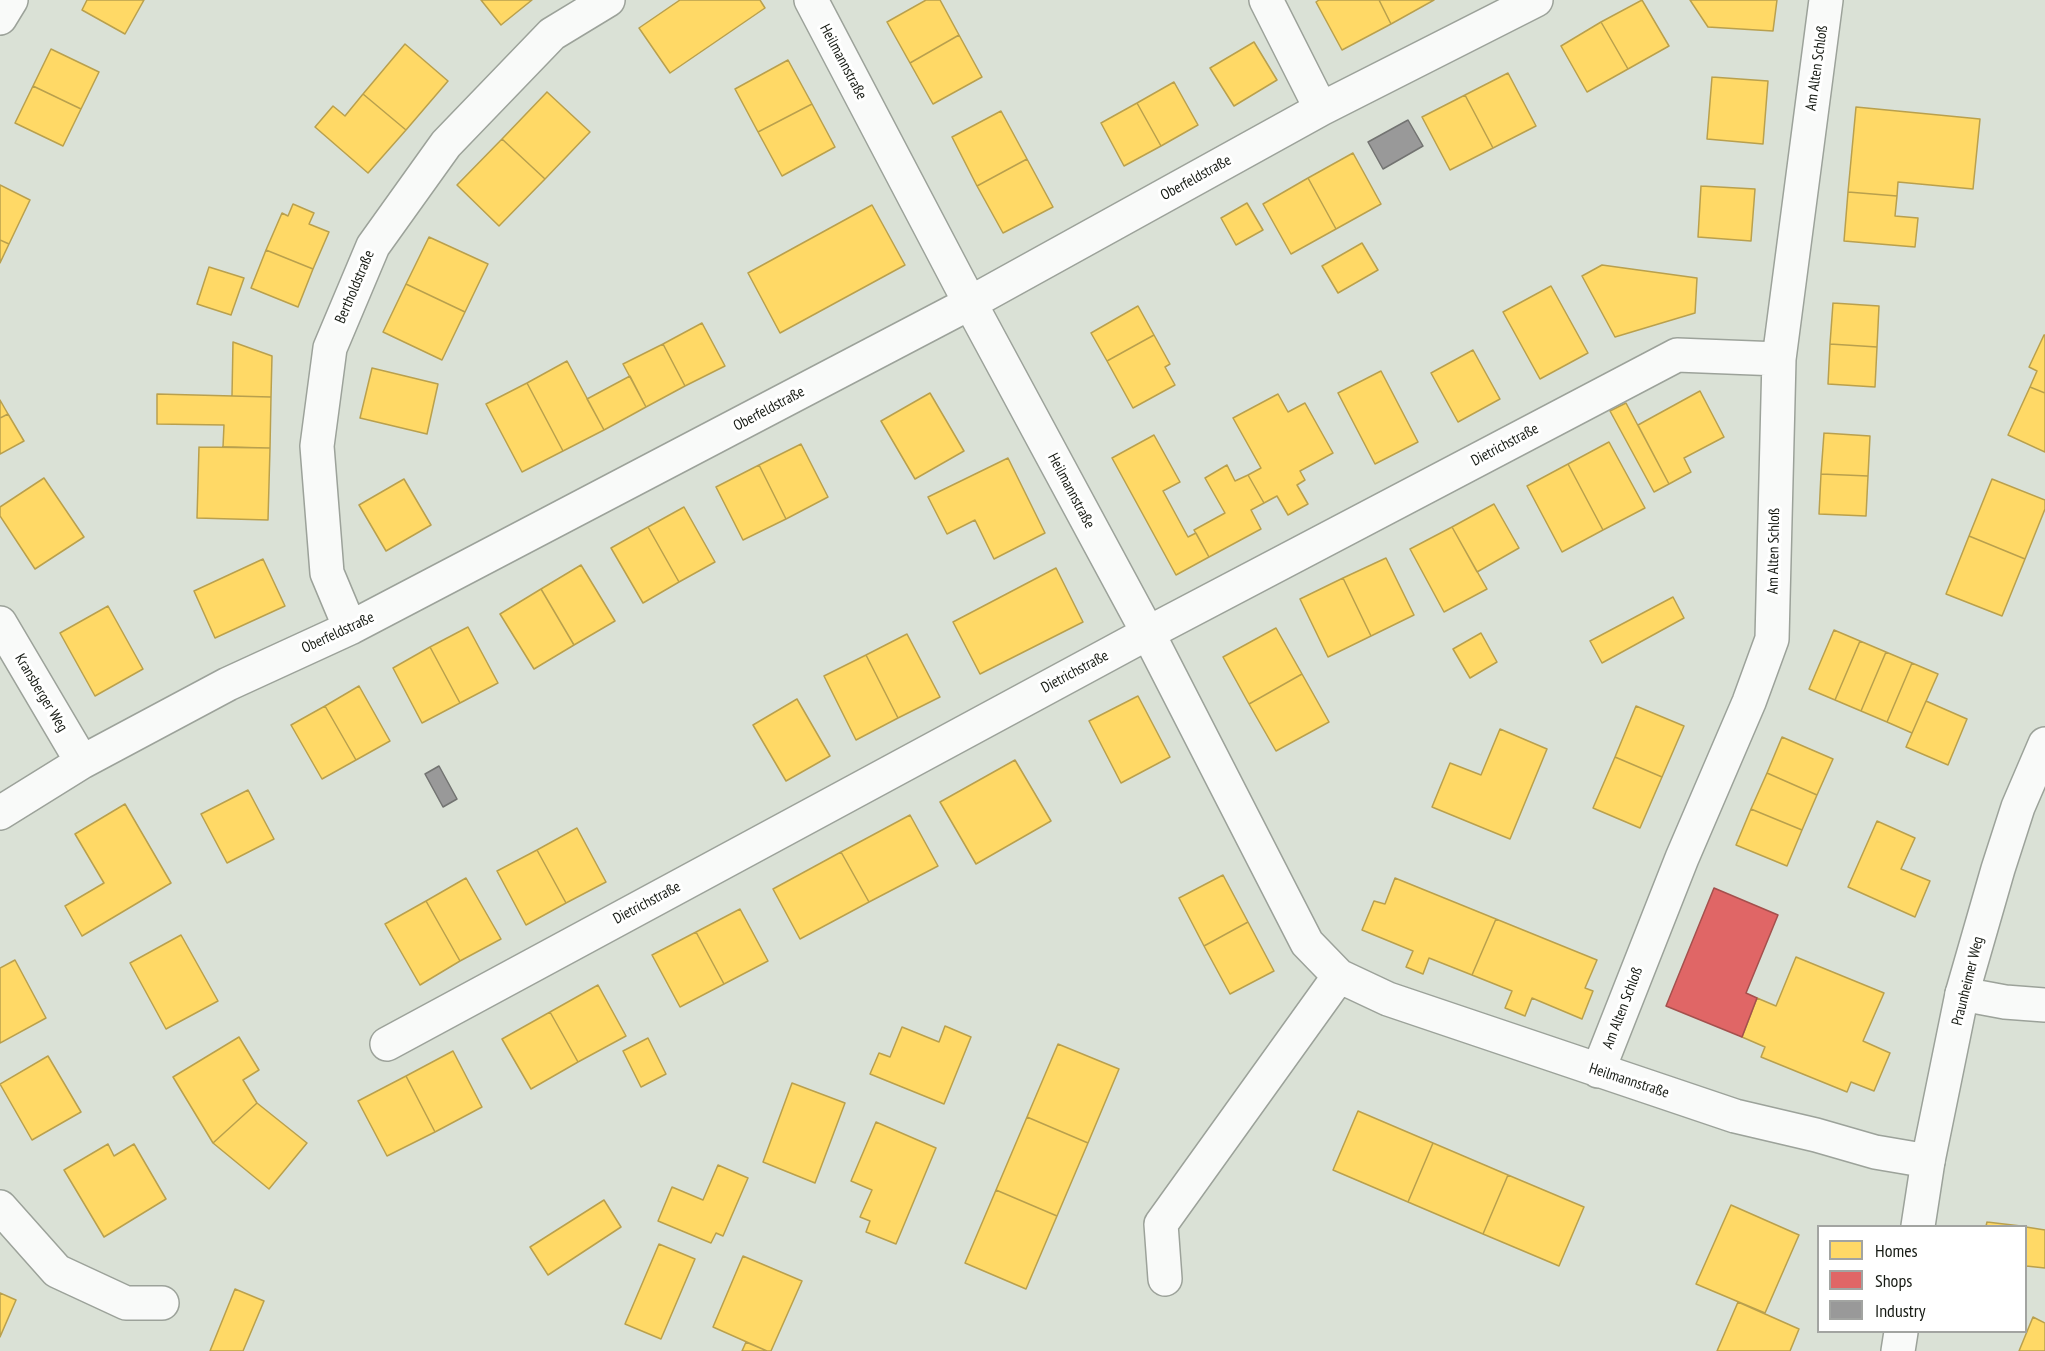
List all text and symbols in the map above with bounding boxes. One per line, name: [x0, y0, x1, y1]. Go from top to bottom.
street label: Heilmannstraße: [816, 21, 870, 103]
street label: Am Alten Schloß: [1802, 24, 1832, 112]
street label: Oberfeldstraße: [1158, 151, 1234, 205]
street label: Bertholdstraße: [332, 248, 378, 326]
street label: Oberfeldstraße: [730, 383, 808, 435]
street label: Dietrichstraße: [1468, 420, 1542, 470]
street label: Heilmannstraße: [1044, 450, 1098, 532]
street label: Am Alten Schloß: [1764, 508, 1784, 594]
street label: Oberfeldstraße: [299, 608, 377, 658]
street label: Dietrichstraße: [1038, 647, 1112, 697]
street label: Kransberger Weg: [11, 651, 71, 735]
street label: Dietrichstraße: [610, 878, 684, 928]
street label: Praunheimer Weg: [1948, 935, 1988, 1027]
street label: Am Alten Schloß: [1599, 965, 1647, 1051]
street label: Heilmannstraße: [1587, 1060, 1671, 1102]
legend: [1817, 1225, 2027, 1333]
text: Homes: [1875, 1239, 1918, 1262]
text: Shops: [1875, 1269, 1912, 1292]
text: Industry: [1875, 1299, 1925, 1322]

